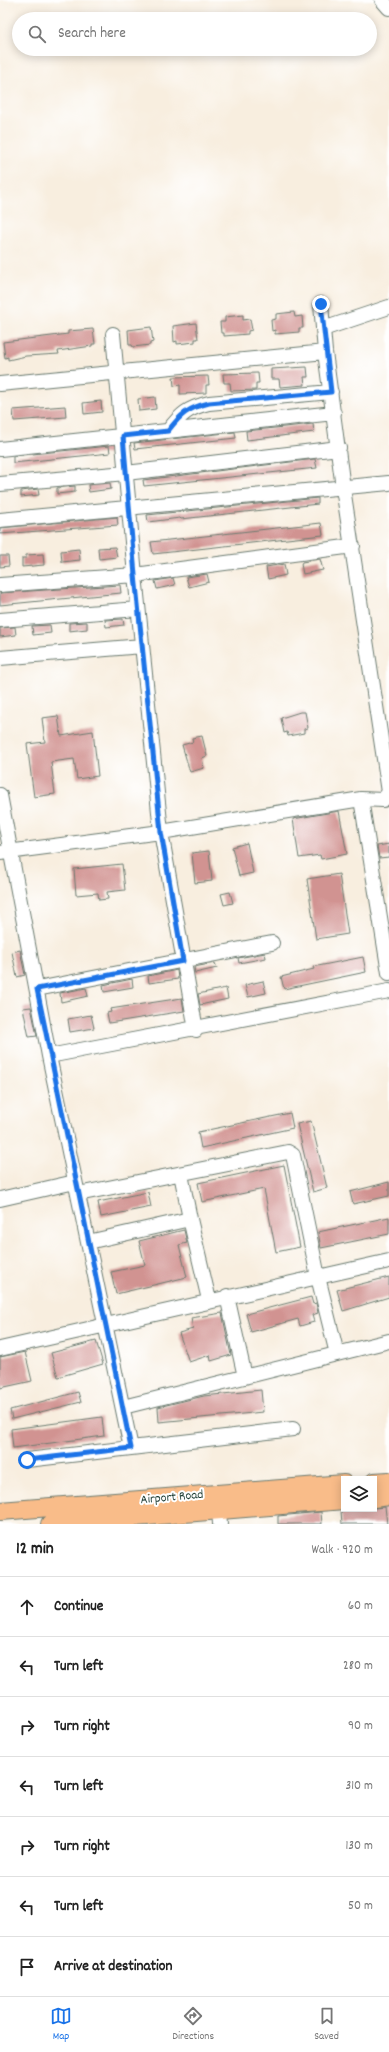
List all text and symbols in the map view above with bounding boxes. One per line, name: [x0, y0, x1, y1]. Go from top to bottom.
search box: [12, 12, 377, 56]
icon: search: [26, 23, 48, 45]
text: Search here: [58, 23, 126, 45]
route end: [312, 295, 330, 313]
route start: [18, 1451, 36, 1469]
map controls: [341, 1476, 377, 1512]
button: layers: [341, 1476, 377, 1512]
street label: Airport Road: [140, 1486, 204, 1510]
text: 12 min: [16, 1538, 54, 1562]
text: Walk · 920 m: [311, 1541, 373, 1560]
icon: ahead: [16, 1596, 38, 1618]
text: Continue: [54, 1596, 103, 1618]
text: 60 m: [348, 1597, 373, 1616]
icon: left: [16, 1656, 38, 1678]
text: Turn left: [54, 1656, 103, 1678]
text: 280 m: [343, 1657, 373, 1676]
icon: right: [16, 1716, 38, 1738]
text: Turn right: [54, 1716, 110, 1738]
text: 90 m: [348, 1717, 373, 1736]
icon: left: [16, 1776, 38, 1798]
text: Turn left: [54, 1776, 103, 1798]
text: 310 m: [345, 1777, 373, 1796]
icon: right: [16, 1836, 38, 1858]
text: Turn right: [54, 1836, 110, 1858]
text: 130 m: [345, 1837, 373, 1856]
icon: left: [16, 1896, 38, 1918]
text: Turn left: [54, 1896, 103, 1918]
text: 50 m: [348, 1897, 373, 1916]
icon: arrive: [16, 1956, 38, 1978]
text: Arrive at destination: [54, 1956, 172, 1978]
tab: Map: [50, 2005, 72, 2045]
tab: Directions: [172, 2005, 214, 2045]
tab: Saved: [314, 2005, 339, 2045]

